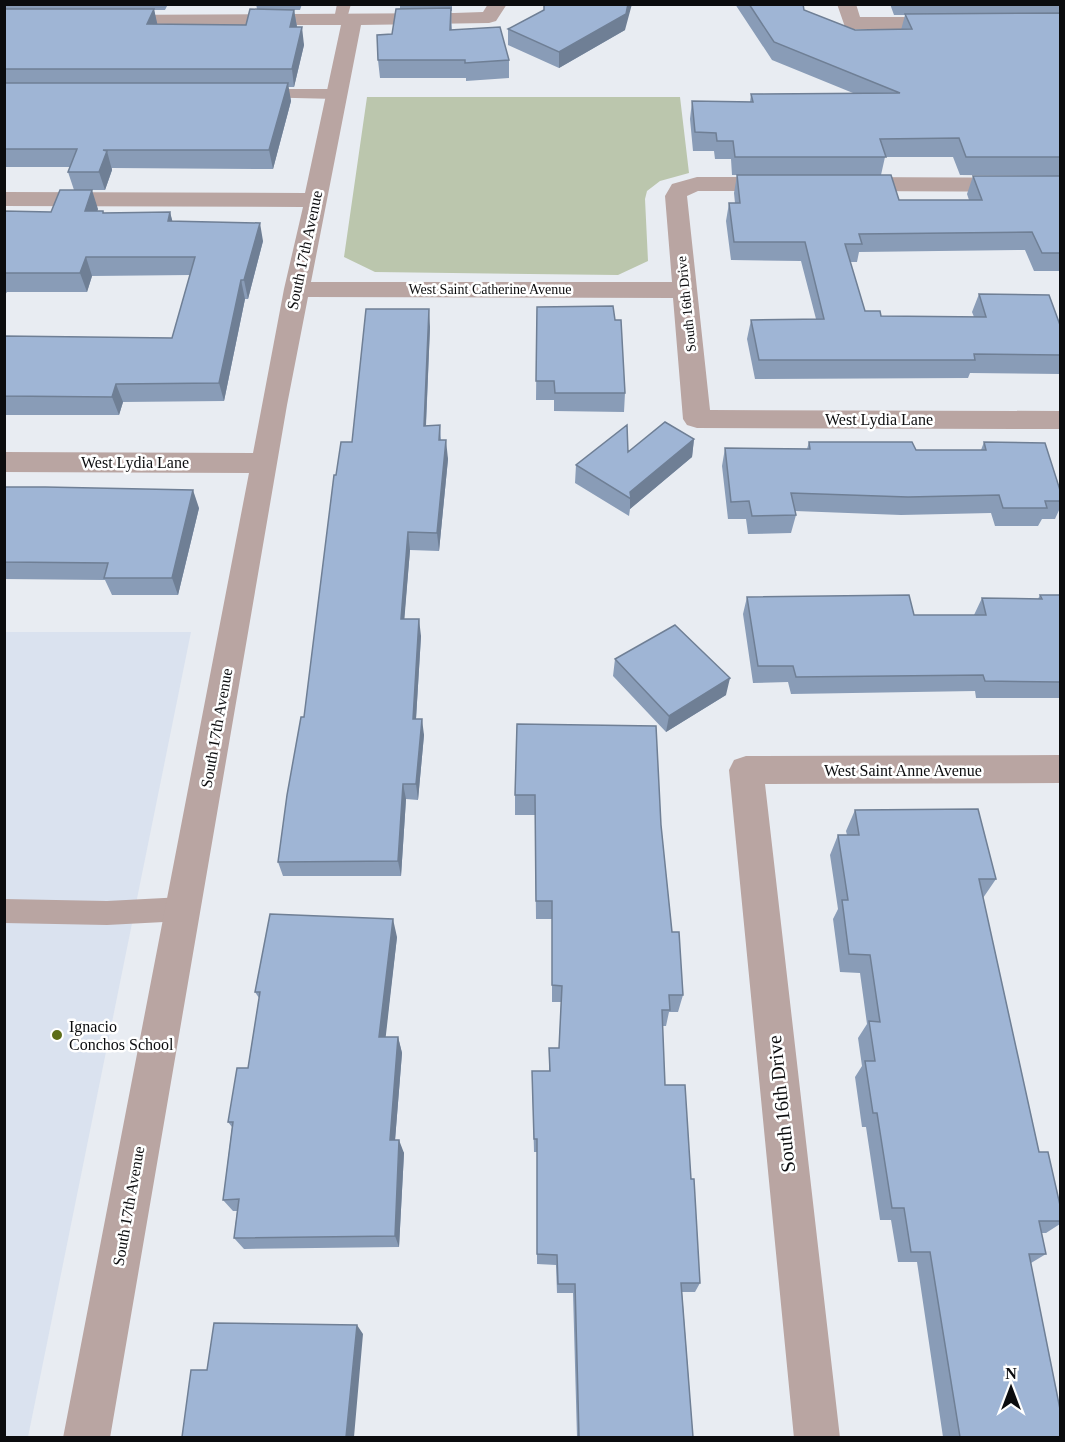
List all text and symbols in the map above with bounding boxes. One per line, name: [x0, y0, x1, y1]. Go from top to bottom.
street label: South 17th Avenue: [284, 189, 325, 311]
street label: South 16th Drive: [674, 255, 699, 353]
street label: West Saint Catherine Avenue: [408, 282, 572, 297]
street label: West Lydia Lane: [825, 411, 933, 429]
street label: West Lydia Lane: [81, 454, 189, 472]
street label: South 17th Avenue: [198, 667, 235, 789]
street label: West Saint Anne Avenue: [824, 762, 982, 779]
place label: Ignacio Conchos School: [69, 1018, 174, 1053]
marker: Ignacio Conchos School: [50, 1028, 64, 1042]
street label: South 16th Drive: [763, 1034, 799, 1174]
street label: South 17th Avenue: [110, 1145, 147, 1267]
north arrow: [981, 1358, 1041, 1418]
text: N: [1005, 1365, 1017, 1382]

